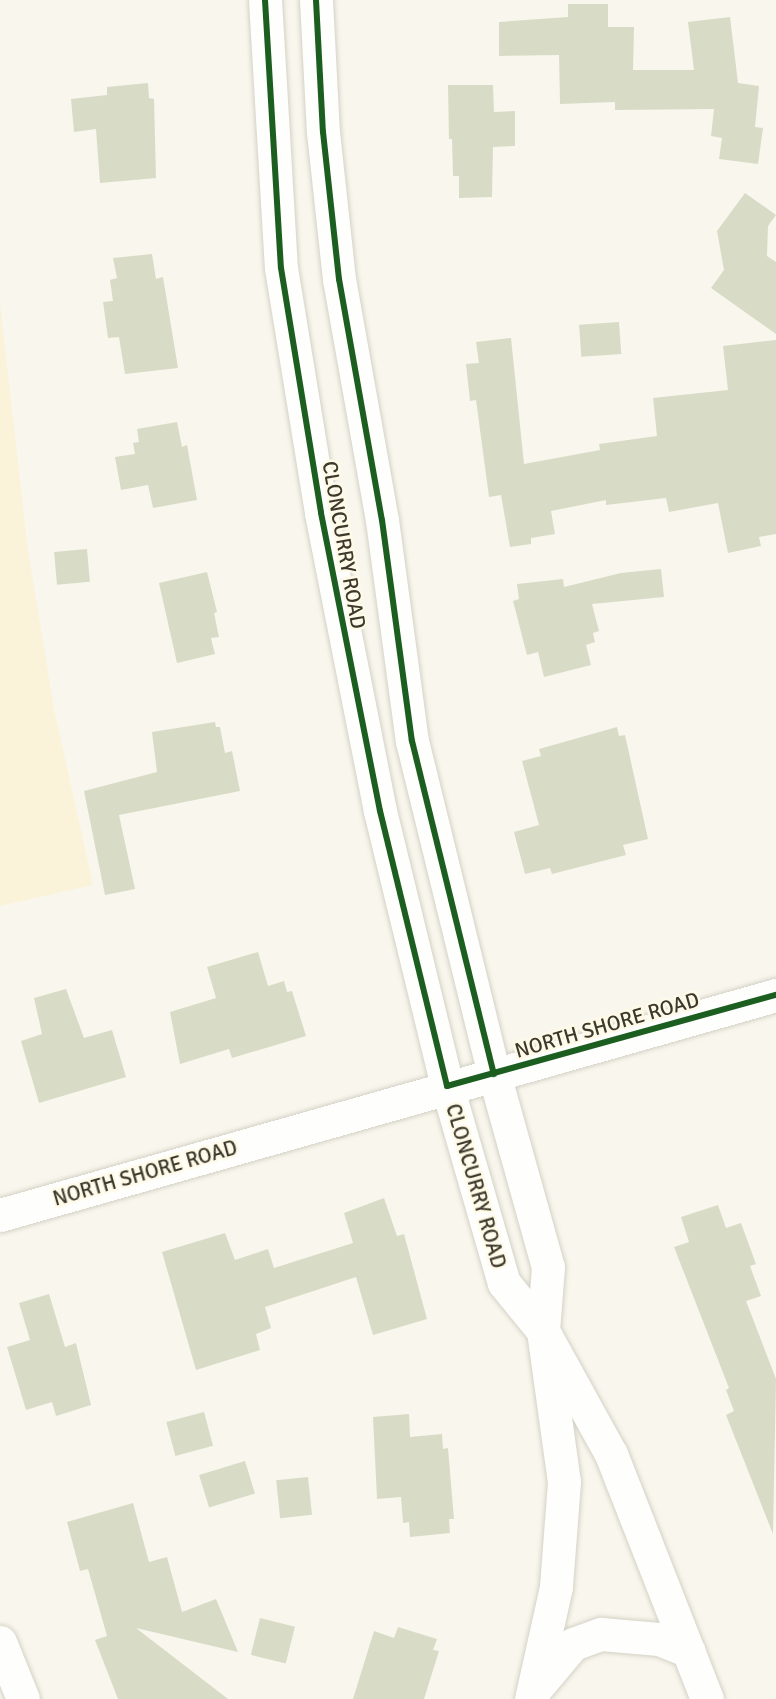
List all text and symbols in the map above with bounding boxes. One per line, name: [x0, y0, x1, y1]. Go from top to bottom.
street label: CLONCURRY ROAD: [317, 459, 371, 631]
street label: NORTH SHORE ROAD: [512, 987, 702, 1063]
street label: CLONCURRY ROAD: [440, 1101, 512, 1271]
street label: NORTH SHORE ROAD: [50, 1135, 240, 1211]

